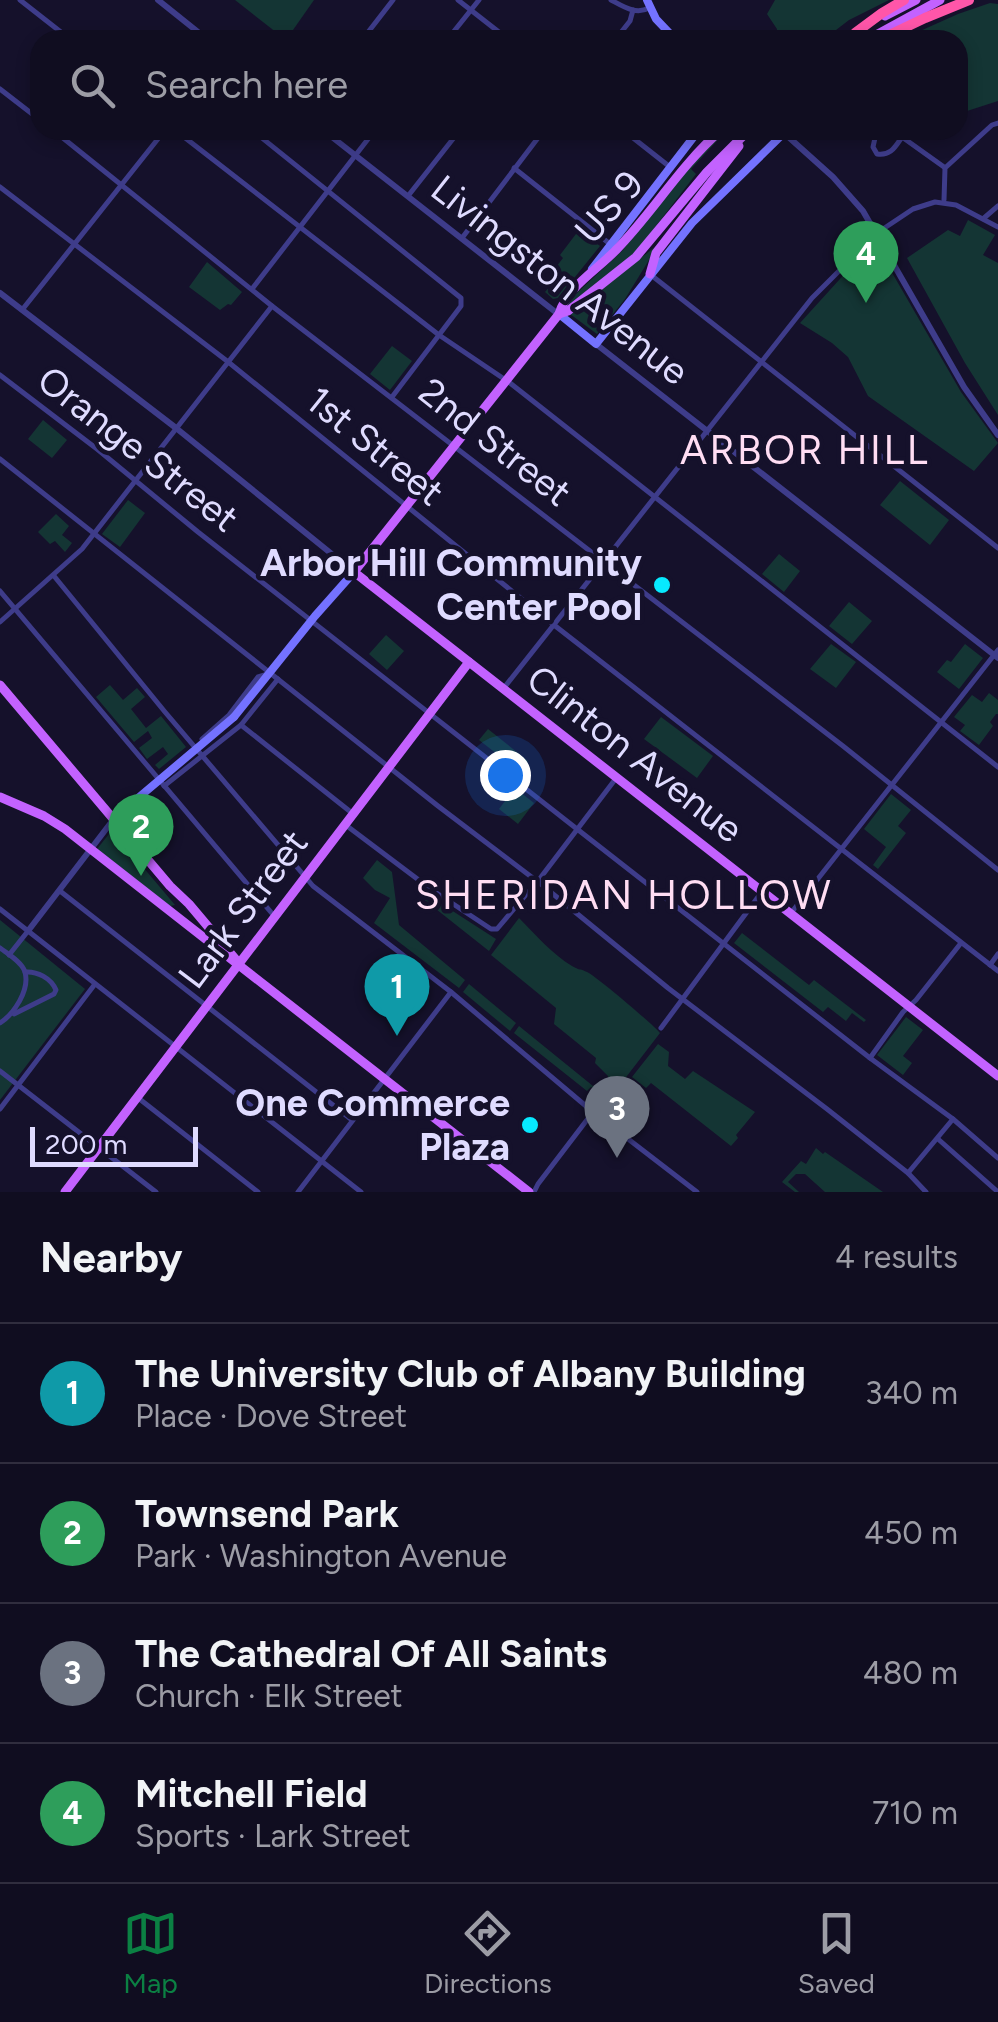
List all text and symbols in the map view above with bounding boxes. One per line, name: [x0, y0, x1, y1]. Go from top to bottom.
search box: [30, 30, 968, 140]
icon: search: [65, 58, 120, 113]
text: Search here: [145, 62, 348, 108]
street label: US 9: [565, 161, 653, 253]
street label: Livingston Avenue: [422, 165, 698, 395]
pin: 4: [834, 220, 898, 303]
street label: Orange Street: [29, 356, 247, 542]
street label: 2nd Street: [410, 368, 580, 516]
street label: 1st Street: [297, 377, 453, 515]
district label: ARBOR HILL: [680, 426, 930, 474]
place label: Arbor Hill Community Center Pool: [260, 540, 642, 630]
marker: Arbor Hill Community Center Pool: [651, 574, 673, 596]
street label: Clinton Avenue: [518, 655, 752, 853]
your location: [480, 750, 531, 801]
pin: 2: [108, 794, 174, 876]
street label: Lark Street: [169, 821, 317, 997]
district label: SHERIDAN HOLLOW: [415, 871, 833, 919]
pin: 1: [364, 954, 430, 1036]
pin: 3: [584, 1076, 650, 1158]
place label: One Commerce Plaza: [235, 1080, 510, 1170]
marker: One Commerce Plaza: [519, 1114, 541, 1136]
scale bar: [30, 1122, 198, 1166]
text: 200 m: [45, 1127, 127, 1161]
text: Nearby: [40, 1232, 182, 1283]
text: 4 results: [835, 1238, 958, 1276]
text: The University Club of Albany Building: [135, 1351, 806, 1397]
text: 1: [66, 1374, 79, 1412]
text: 340 m: [865, 1374, 958, 1412]
text: Place · Dove Street: [135, 1397, 407, 1435]
text: Townsend Park: [135, 1491, 399, 1537]
text: 2: [63, 1514, 82, 1552]
text: 450 m: [864, 1514, 958, 1552]
text: Park · Washington Avenue: [135, 1537, 507, 1575]
text: The Cathedral Of All Saints: [135, 1631, 607, 1677]
text: 3: [64, 1654, 81, 1692]
text: 480 m: [863, 1654, 958, 1692]
text: Church · Elk Street: [135, 1677, 403, 1715]
text: Mitchell Field: [135, 1771, 368, 1817]
text: 4: [62, 1794, 83, 1832]
text: 710 m: [872, 1794, 958, 1832]
text: Sports · Lark Street: [135, 1817, 411, 1855]
tab: Map: [123, 1906, 178, 2000]
tab: Directions: [424, 1906, 552, 2000]
tab: Saved: [798, 1906, 875, 2000]

